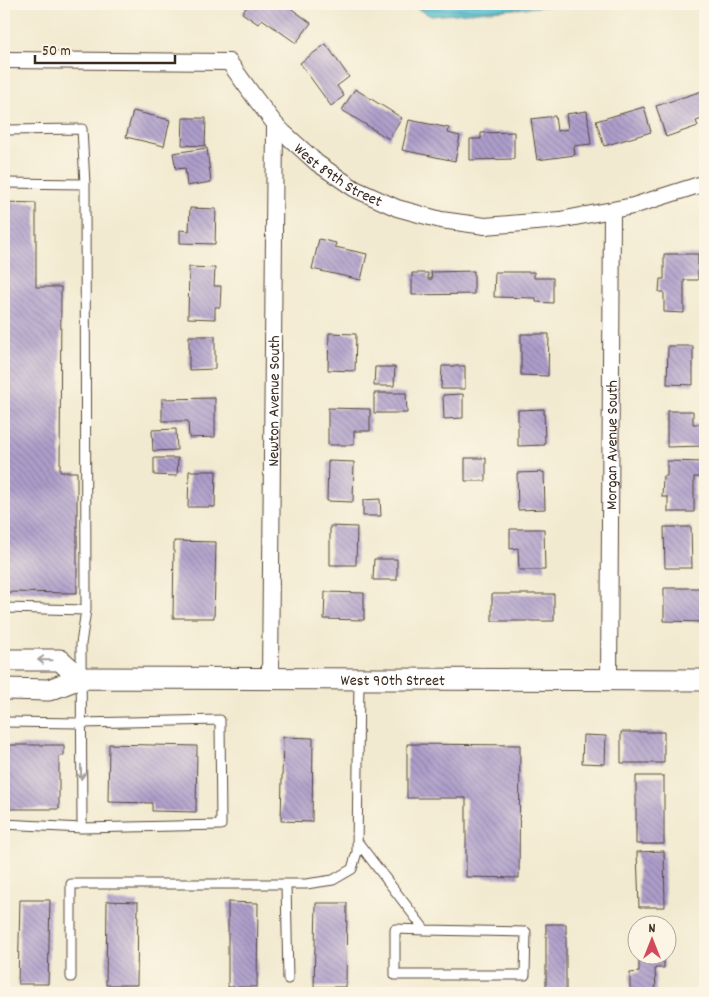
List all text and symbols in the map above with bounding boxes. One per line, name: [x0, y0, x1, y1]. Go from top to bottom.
scale bar: [35, 32, 175, 64]
text: 50 m: [42, 41, 71, 63]
street label: West 89th Street: [288, 138, 386, 214]
street label: Newton Avenue South: [263, 335, 287, 467]
street label: Morgan Avenue South: [601, 380, 625, 510]
one-way arrow: [38, 655, 54, 665]
street label: West 90th Street: [340, 670, 445, 693]
one-way arrow: [77, 764, 86, 780]
north arrow: [626, 914, 676, 964]
text: N: [649, 919, 656, 939]

